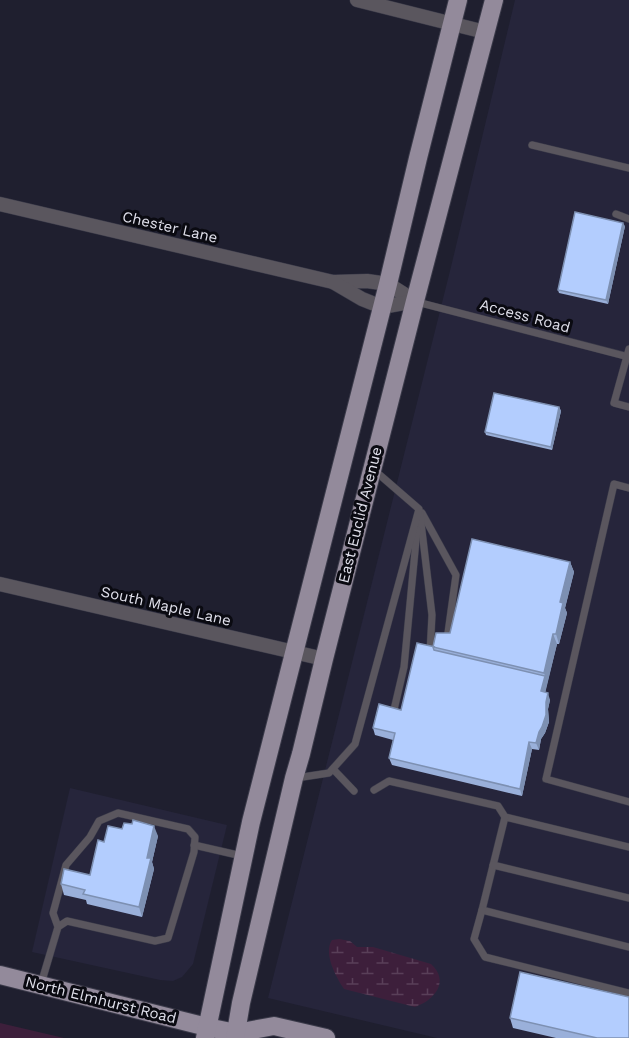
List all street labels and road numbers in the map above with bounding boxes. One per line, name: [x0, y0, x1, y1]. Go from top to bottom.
street label: Chester Lane: [121, 207, 219, 247]
street label: Access Road: [478, 295, 572, 337]
street label: East Euclid Avenue: [334, 445, 386, 585]
street label: South Maple Lane: [99, 582, 233, 630]
street label: North Elmhurst Road: [24, 973, 178, 1027]

